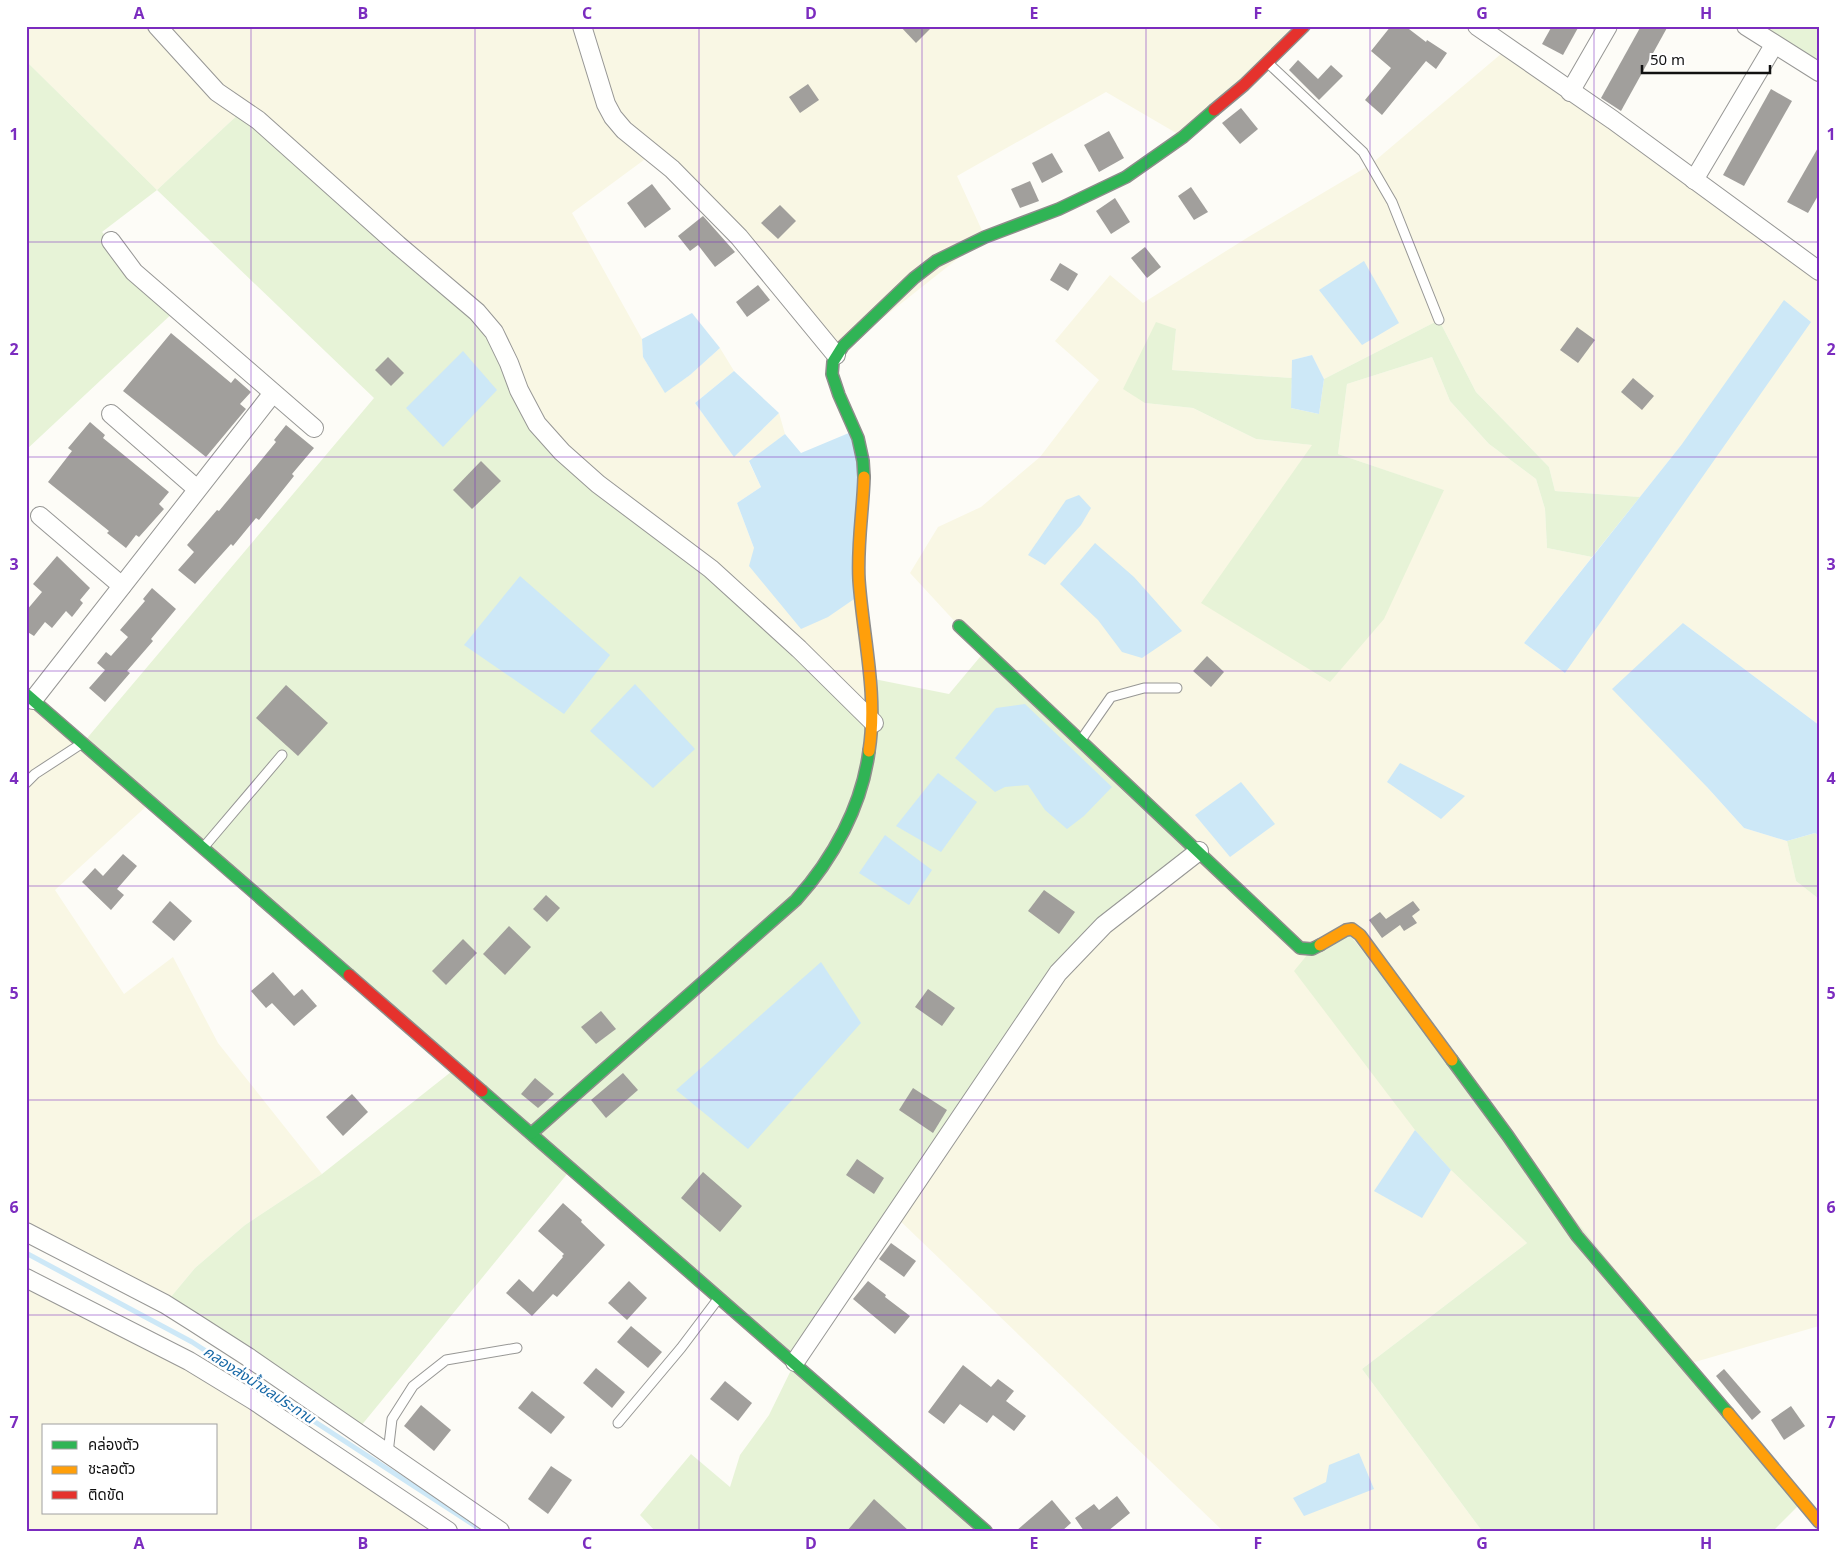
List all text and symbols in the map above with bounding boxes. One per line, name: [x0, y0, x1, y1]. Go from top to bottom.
text: A: [133, 2, 145, 26]
text: B: [358, 2, 368, 26]
text: C: [582, 2, 592, 26]
text: D: [805, 2, 817, 26]
text: E: [1030, 2, 1039, 26]
text: F: [1254, 2, 1262, 26]
text: G: [1476, 2, 1488, 26]
text: H: [1700, 2, 1712, 26]
scale bar: [1642, 42, 1770, 74]
text: 50 m: [1650, 49, 1685, 72]
text: 1: [9, 123, 19, 147]
text: 1: [1826, 123, 1836, 147]
text: 2: [9, 338, 19, 362]
text: 2: [1826, 338, 1836, 362]
text: 3: [9, 553, 19, 577]
text: 3: [1826, 553, 1836, 577]
text: 4: [9, 767, 19, 791]
text: 4: [1826, 767, 1836, 791]
text: 5: [9, 982, 19, 1006]
text: 5: [1826, 982, 1836, 1006]
text: 6: [9, 1196, 19, 1220]
text: 6: [1826, 1196, 1836, 1220]
water label: คลองส่งน้ำชลประทาน: [198, 1341, 320, 1431]
text: 7: [9, 1411, 19, 1435]
text: 7: [1826, 1411, 1836, 1435]
legend: [42, 1424, 218, 1514]
text: คล่องตัว: [88, 1434, 139, 1457]
text: ชะลอตัว: [88, 1458, 135, 1481]
text: ติดขัด: [88, 1484, 124, 1507]
text: A: [133, 1532, 145, 1556]
text: B: [358, 1532, 368, 1556]
text: C: [582, 1532, 592, 1556]
text: D: [805, 1532, 817, 1556]
text: E: [1030, 1532, 1039, 1556]
text: F: [1254, 1532, 1262, 1556]
text: G: [1476, 1532, 1488, 1556]
text: H: [1700, 1532, 1712, 1556]

